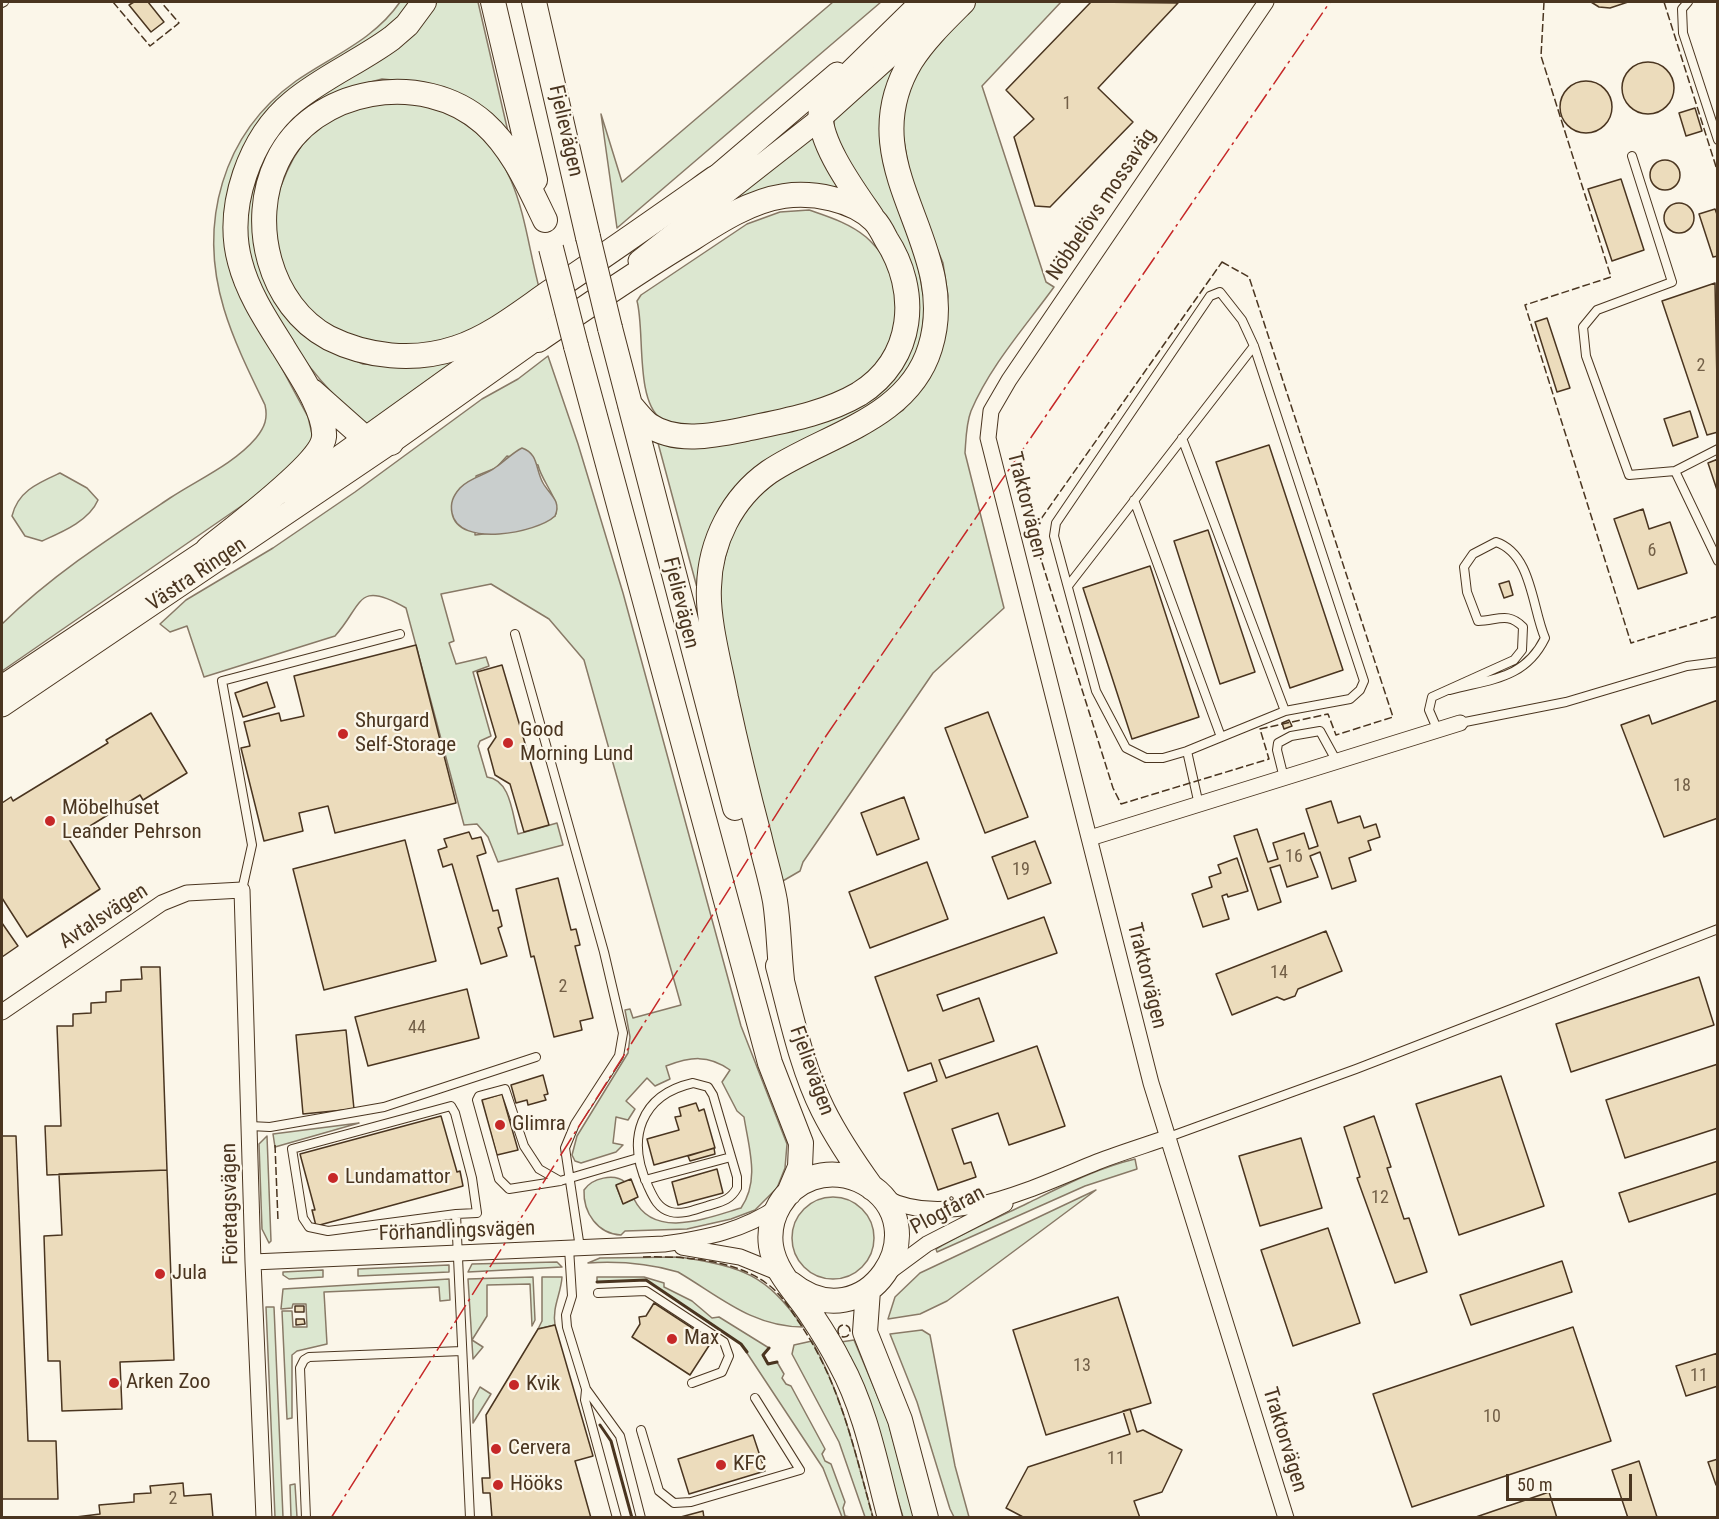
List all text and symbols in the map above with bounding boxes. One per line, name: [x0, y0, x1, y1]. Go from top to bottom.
street label: Fjelievägen: [542, 83, 588, 179]
house number: 1: [1063, 93, 1071, 115]
street label: Nöbbelövs mossaväg: [1042, 124, 1162, 286]
house number: 2: [1697, 355, 1705, 377]
street label: Traktorvägen: [1001, 450, 1051, 560]
street label: Västra Ringen: [142, 533, 252, 617]
house number: 6: [1648, 540, 1656, 562]
street label: Fjelievägen: [656, 555, 704, 651]
place label: Shurgard Self-Storage: [355, 709, 456, 759]
place label: Good Morning Lund: [520, 718, 633, 768]
marker: Shurgard Self-Storage: [336, 727, 350, 741]
marker: Good Morning Lund: [501, 736, 515, 750]
house number: 18: [1673, 775, 1691, 797]
place label: Möbelhuset Leander Pehrson: [62, 796, 202, 846]
marker: Möbelhuset Leander Pehrson: [43, 814, 57, 828]
house number: 16: [1285, 846, 1303, 868]
house number: 19: [1012, 859, 1030, 881]
street label: Avtalsvägen: [55, 879, 153, 955]
street label: Traktorvägen: [1121, 921, 1171, 1031]
house number: 14: [1270, 962, 1288, 984]
house number: 2: [559, 976, 567, 998]
house number: 44: [408, 1017, 426, 1039]
street label: Fjelievägen: [783, 1023, 839, 1119]
place label: Glimra: [512, 1112, 566, 1138]
marker: Glimra: [493, 1118, 507, 1132]
street label: Företagsvägen: [217, 1143, 245, 1265]
place label: Lundamattor: [345, 1165, 450, 1191]
marker: Lundamattor: [326, 1171, 340, 1185]
street label: Plogfåran: [907, 1181, 989, 1241]
house number: 12: [1371, 1187, 1389, 1209]
street label: Förhandlingsvägen: [378, 1217, 536, 1247]
place label: Jula: [172, 1261, 207, 1287]
marker: Jula: [153, 1267, 167, 1281]
place label: Max: [684, 1326, 719, 1352]
marker: Max: [665, 1332, 679, 1346]
house number: 13: [1073, 1355, 1091, 1377]
house number: 11: [1690, 1365, 1708, 1387]
place label: Arken Zoo: [126, 1370, 210, 1396]
place label: Kvik: [526, 1372, 560, 1398]
marker: Arken Zoo: [107, 1376, 121, 1390]
marker: Kvik: [507, 1378, 521, 1392]
street label: Traktorvägen: [1256, 1385, 1312, 1495]
house number: 10: [1483, 1406, 1501, 1428]
place label: Cervera: [508, 1436, 571, 1462]
marker: Cervera: [489, 1442, 503, 1456]
house number: 11: [1107, 1448, 1125, 1470]
place label: KFC: [733, 1452, 766, 1478]
marker: KFC: [714, 1458, 728, 1472]
scale bar: [1509, 1462, 1635, 1500]
place label: Hööks: [510, 1472, 563, 1498]
text: 50 m: [1517, 1474, 1552, 1495]
marker: Hööks: [491, 1478, 505, 1492]
house number: 2: [169, 1488, 177, 1510]

